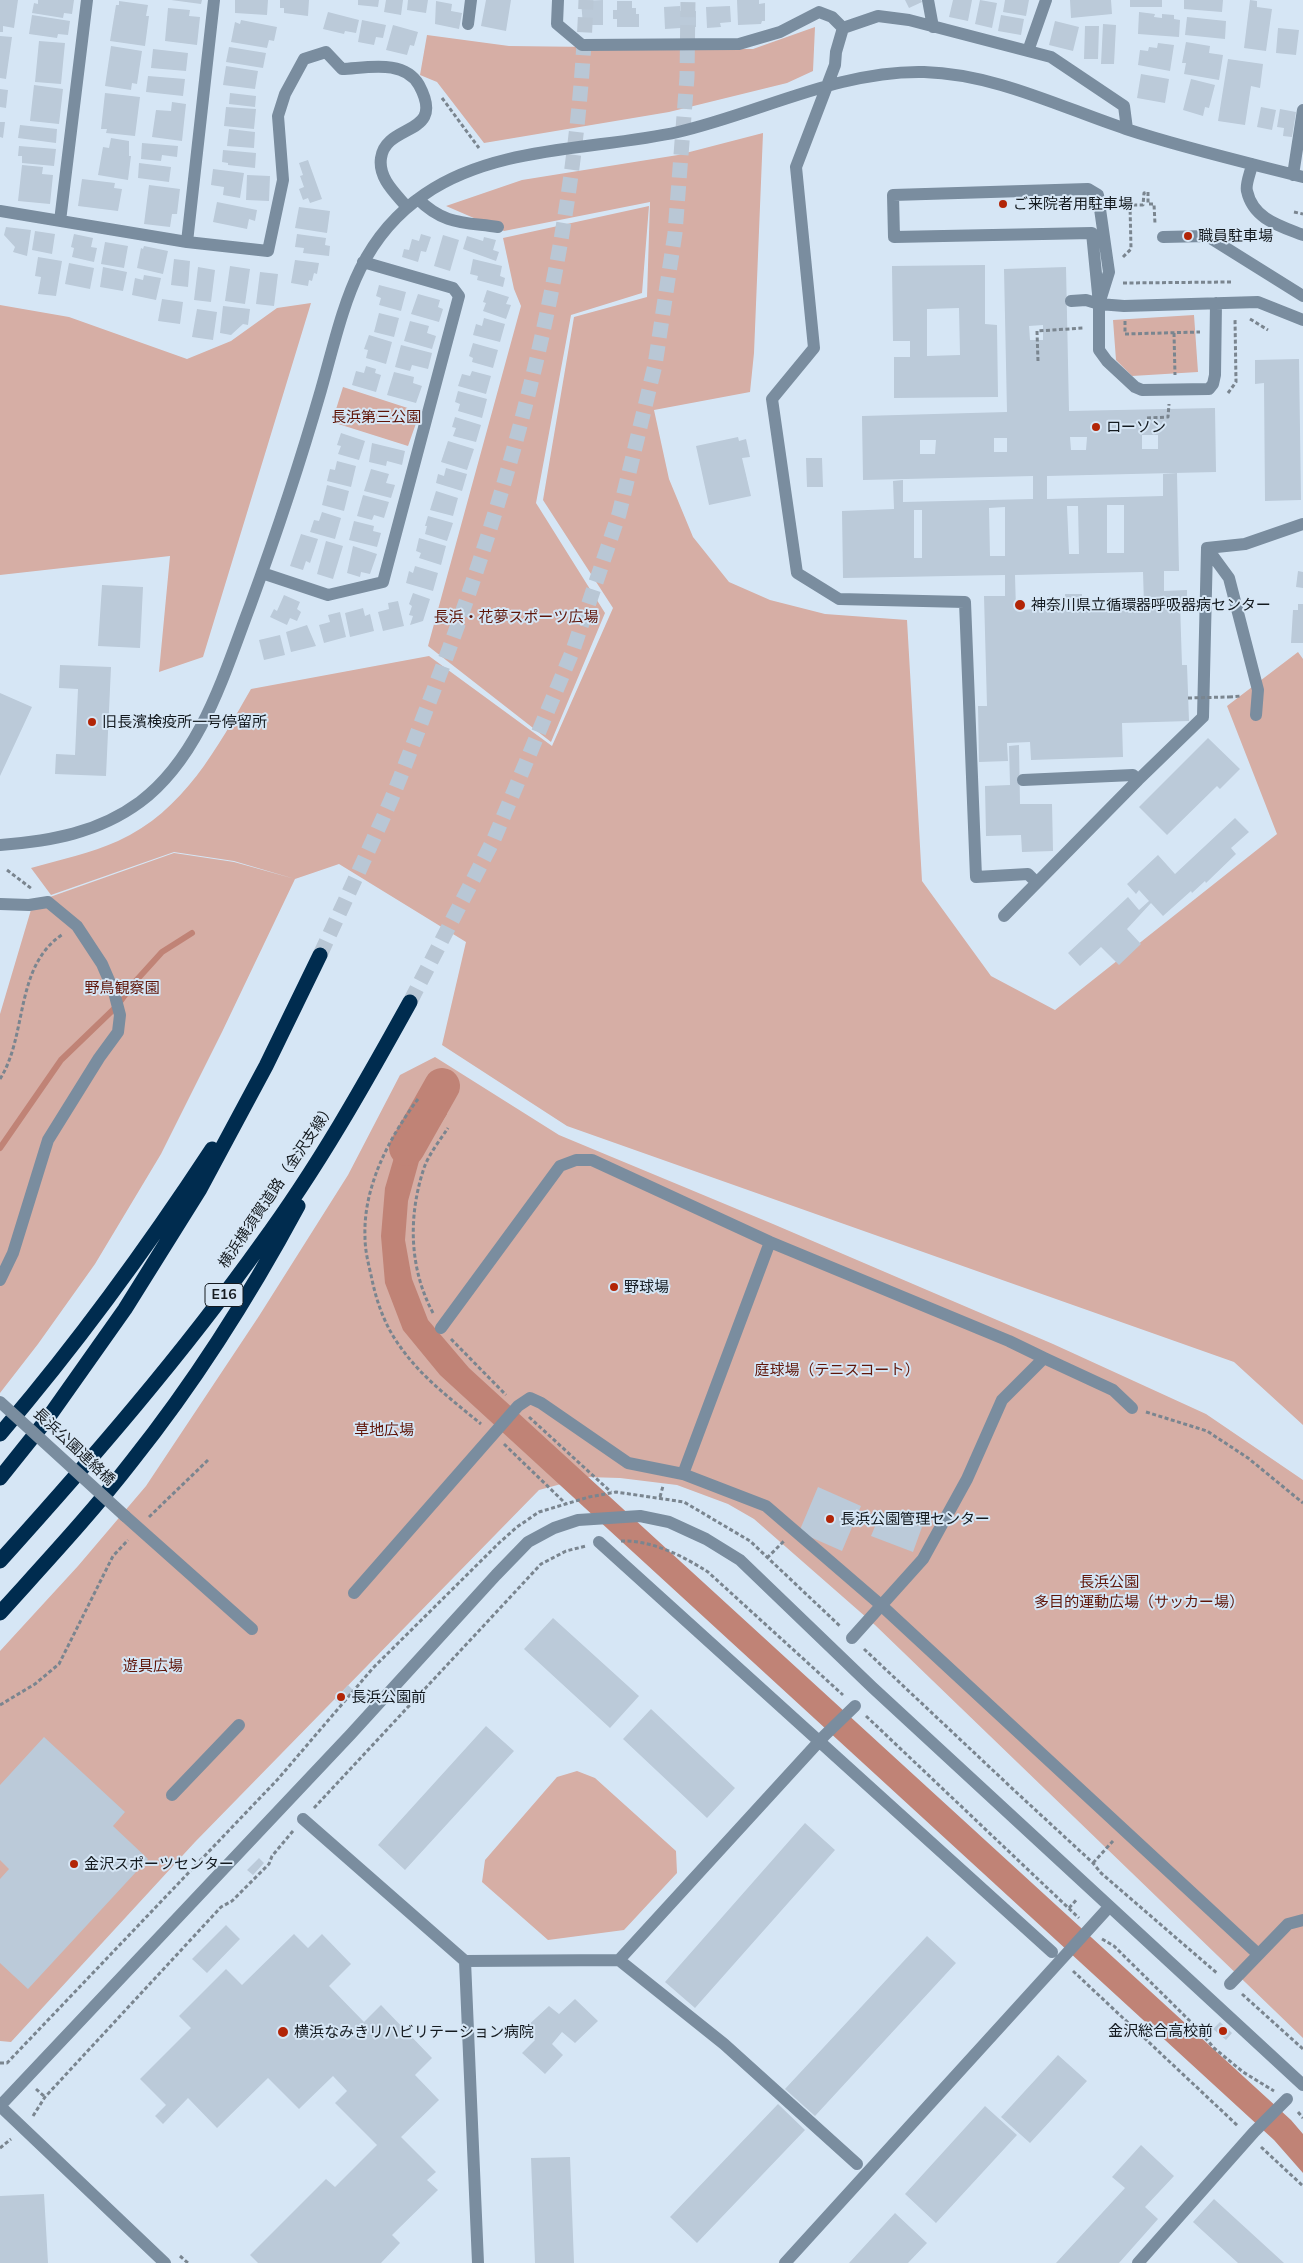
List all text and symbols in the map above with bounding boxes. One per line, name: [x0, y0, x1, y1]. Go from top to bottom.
place label: ご来院者用駐車場: [1013, 195, 1133, 213]
marker: ご来院者用駐車場: [997, 198, 1009, 210]
place label: 職員駐車場: [1198, 227, 1273, 245]
marker: 職員駐車場: [1182, 230, 1194, 242]
park label: 長浜第三公園: [331, 408, 421, 426]
place label: ローソン: [1106, 418, 1166, 436]
marker: ローソン: [1090, 421, 1102, 433]
place label: 神奈川県立循環器呼吸器病センター: [1031, 596, 1271, 614]
marker: 神奈川県立循環器呼吸器病センター: [1013, 598, 1027, 612]
park label: 長浜・花夢スポーツ広場: [434, 608, 598, 626]
place label: 旧長濱検疫所一号停留所: [102, 713, 267, 731]
marker: 旧長濱検疫所一号停留所: [86, 716, 98, 728]
park label: 野鳥観察園: [85, 979, 159, 997]
street label: 横浜横須賀道路（金沢支線）: [215, 1100, 339, 1272]
place label: 野球場: [624, 1278, 669, 1296]
marker: 野球場: [608, 1281, 620, 1293]
road number: E16: [205, 1284, 243, 1306]
park label: 庭球場（テニスコート）: [755, 1361, 919, 1379]
street label: 長浜公園連絡橋: [29, 1405, 119, 1489]
park label: 草地広場: [354, 1421, 414, 1439]
place label: 長浜公園管理センター: [840, 1510, 990, 1528]
marker: 長浜公園管理センター: [824, 1513, 836, 1525]
park label: 長浜公園: [1079, 1573, 1139, 1591]
park label: 多目的運動広場（サッカー場）: [1034, 1593, 1244, 1611]
park label: 遊具広場: [123, 1657, 183, 1675]
place label: 長浜公園前: [351, 1688, 426, 1706]
marker: 長浜公園前: [335, 1691, 347, 1703]
place label: 金沢スポーツセンター: [84, 1855, 234, 1873]
marker: 金沢スポーツセンター: [68, 1858, 80, 1870]
place label: 金沢総合高校前: [1108, 2022, 1213, 2040]
place label: 横浜なみきリハビリテーション病院: [294, 2023, 534, 2041]
marker: 横浜なみきリハビリテーション病院: [276, 2025, 290, 2039]
marker: 金沢総合高校前: [1217, 2025, 1229, 2037]

